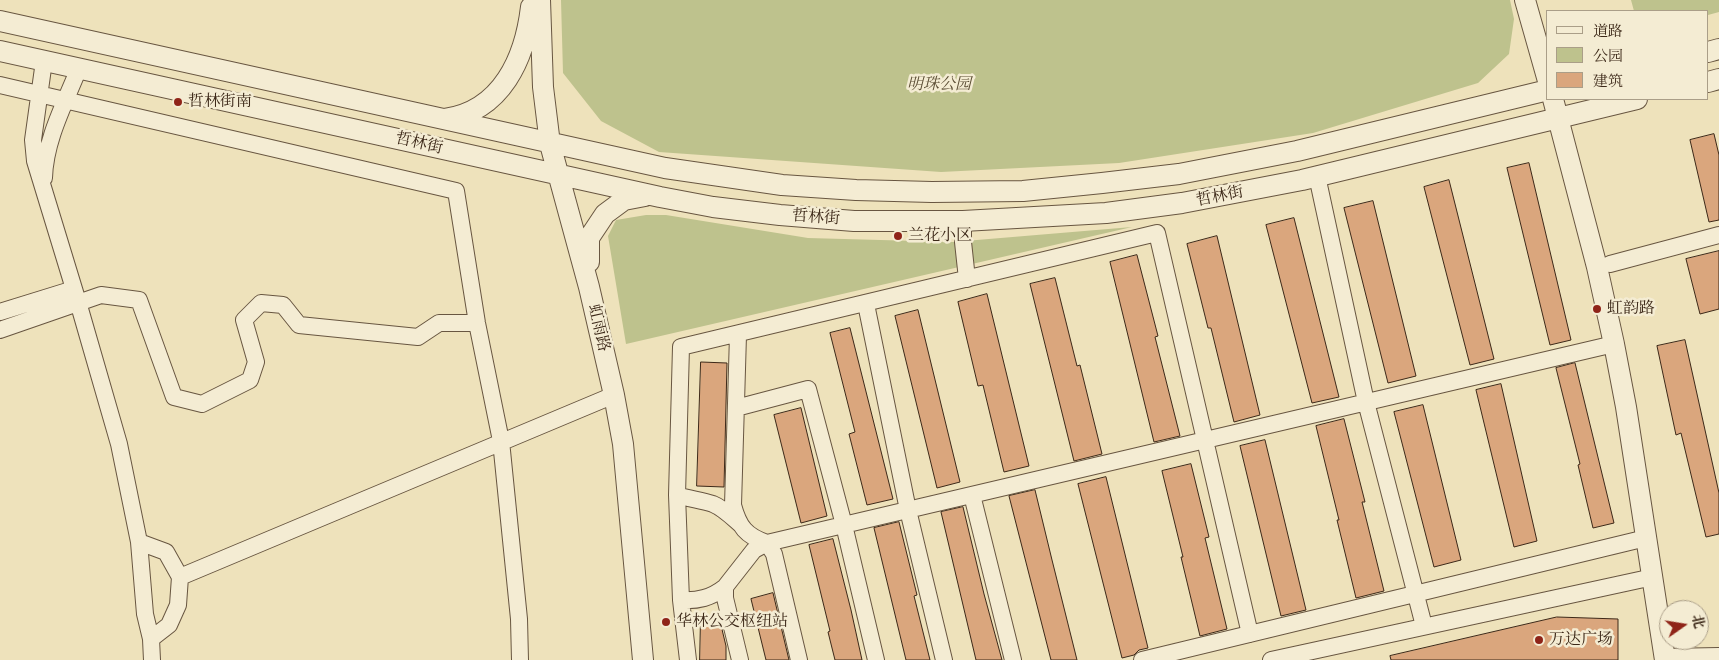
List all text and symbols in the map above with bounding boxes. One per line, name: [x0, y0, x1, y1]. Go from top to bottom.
legend: [1546, 10, 1709, 100]
text: 道路: [1593, 21, 1623, 41]
text: 公园: [1593, 46, 1623, 66]
text: 建筑: [1593, 71, 1623, 91]
park label: 明珠公园: [907, 75, 971, 95]
place label: 哲林街南: [188, 92, 252, 112]
marker: 哲林街南: [172, 96, 184, 108]
street label: 哲林街: [393, 129, 445, 159]
street label: 哲林街: [1195, 183, 1245, 211]
street label: 哲林街: [791, 207, 841, 229]
place label: 兰花小区: [908, 226, 972, 246]
marker: 兰花小区: [892, 230, 904, 242]
place label: 虹韵路: [1607, 299, 1655, 319]
street label: 虹雨路: [583, 302, 613, 354]
marker: 虹韵路: [1591, 303, 1603, 315]
north arrow: [1659, 600, 1709, 650]
place label: 华林公交枢纽站: [676, 612, 788, 632]
text: 北: [1687, 613, 1709, 631]
marker: 华林公交枢纽站: [660, 616, 672, 628]
place label: 万达广场: [1549, 630, 1613, 650]
marker: 万达广场: [1533, 634, 1545, 646]

